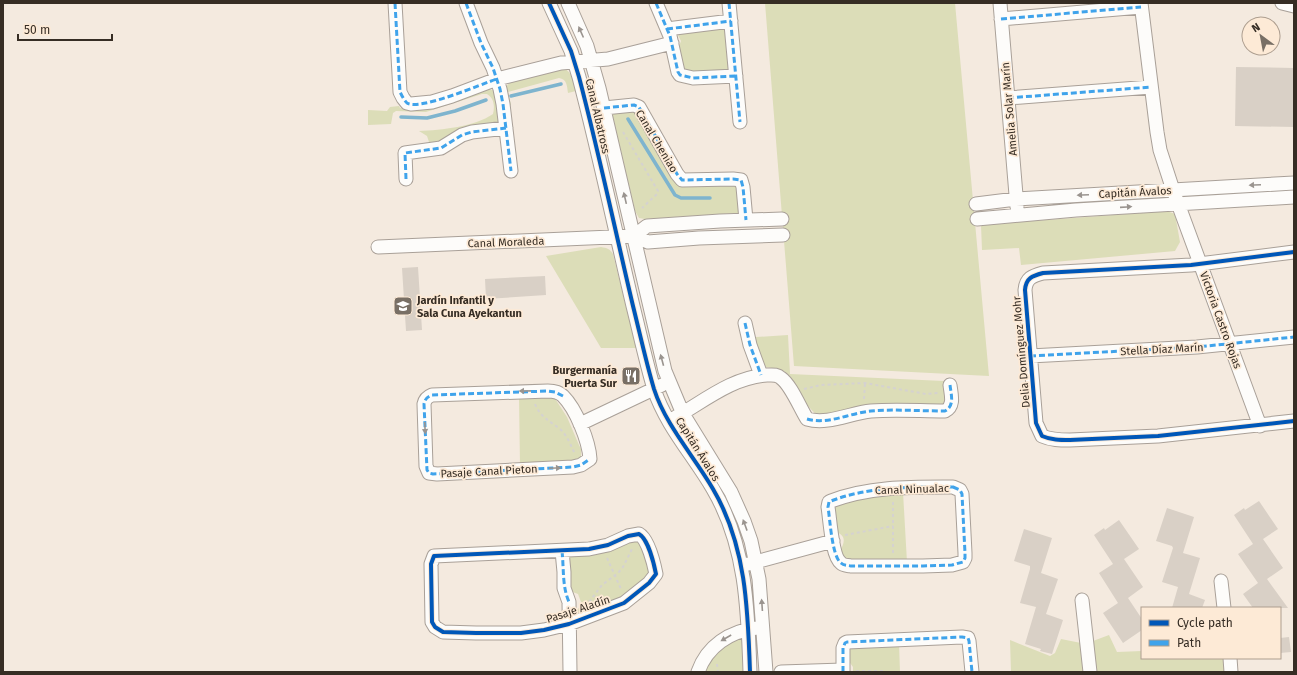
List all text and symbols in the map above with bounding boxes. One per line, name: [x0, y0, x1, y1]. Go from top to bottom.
scale bar: [18, 16, 112, 42]
north arrow: [1241, 16, 1281, 56]
text: N: [1249, 20, 1263, 35]
text: 50 m: [24, 23, 50, 37]
one-way arrow: [578, 26, 584, 38]
street label: Amelia Solar Marín: [999, 62, 1020, 156]
street label: Canal Albatross: [583, 77, 612, 155]
street label: Canal Cheniao: [633, 108, 680, 175]
one-way arrow: [1249, 182, 1261, 189]
street label: Capitán Ávalos: [1098, 183, 1172, 201]
one-way arrow: [622, 192, 628, 204]
one-way arrow: [1077, 192, 1089, 199]
one-way arrow: [1120, 204, 1132, 211]
street label: Canal Moraleda: [467, 235, 545, 250]
street label: Victoria Castro Rojas: [1197, 270, 1244, 370]
place label: Jardín Infantil y Sala Cuna Ayekantun: [416, 294, 522, 320]
school or university icon: Jardín Infantil y Sala Cuna Ayekantun: [392, 295, 414, 317]
street label: Delia Domínguez Mohr: [1010, 295, 1033, 408]
street label: Stella Díaz Marín: [1120, 341, 1204, 358]
one-way arrow: [659, 353, 665, 365]
place label: Burgermanía Puerta Sur: [553, 364, 618, 390]
restaurant icon: Burgermanía Puerta Sur: [620, 365, 642, 387]
one-way arrow: [518, 388, 531, 394]
street label: Capitán Ávalos: [673, 414, 723, 484]
one-way arrow: [421, 422, 428, 434]
street label: Pasaje Canal Pieton: [440, 462, 538, 481]
one-way arrow: [549, 465, 561, 472]
street label: Canal Ninualac: [875, 482, 949, 497]
one-way arrow: [742, 519, 748, 531]
street label: Pasaje Aladín: [545, 593, 612, 626]
one-way arrow: [758, 599, 765, 611]
legend: [1141, 607, 1281, 659]
text: Cycle path: [1177, 616, 1233, 630]
one-way arrow: [720, 634, 732, 641]
text: Path: [1177, 636, 1201, 650]

